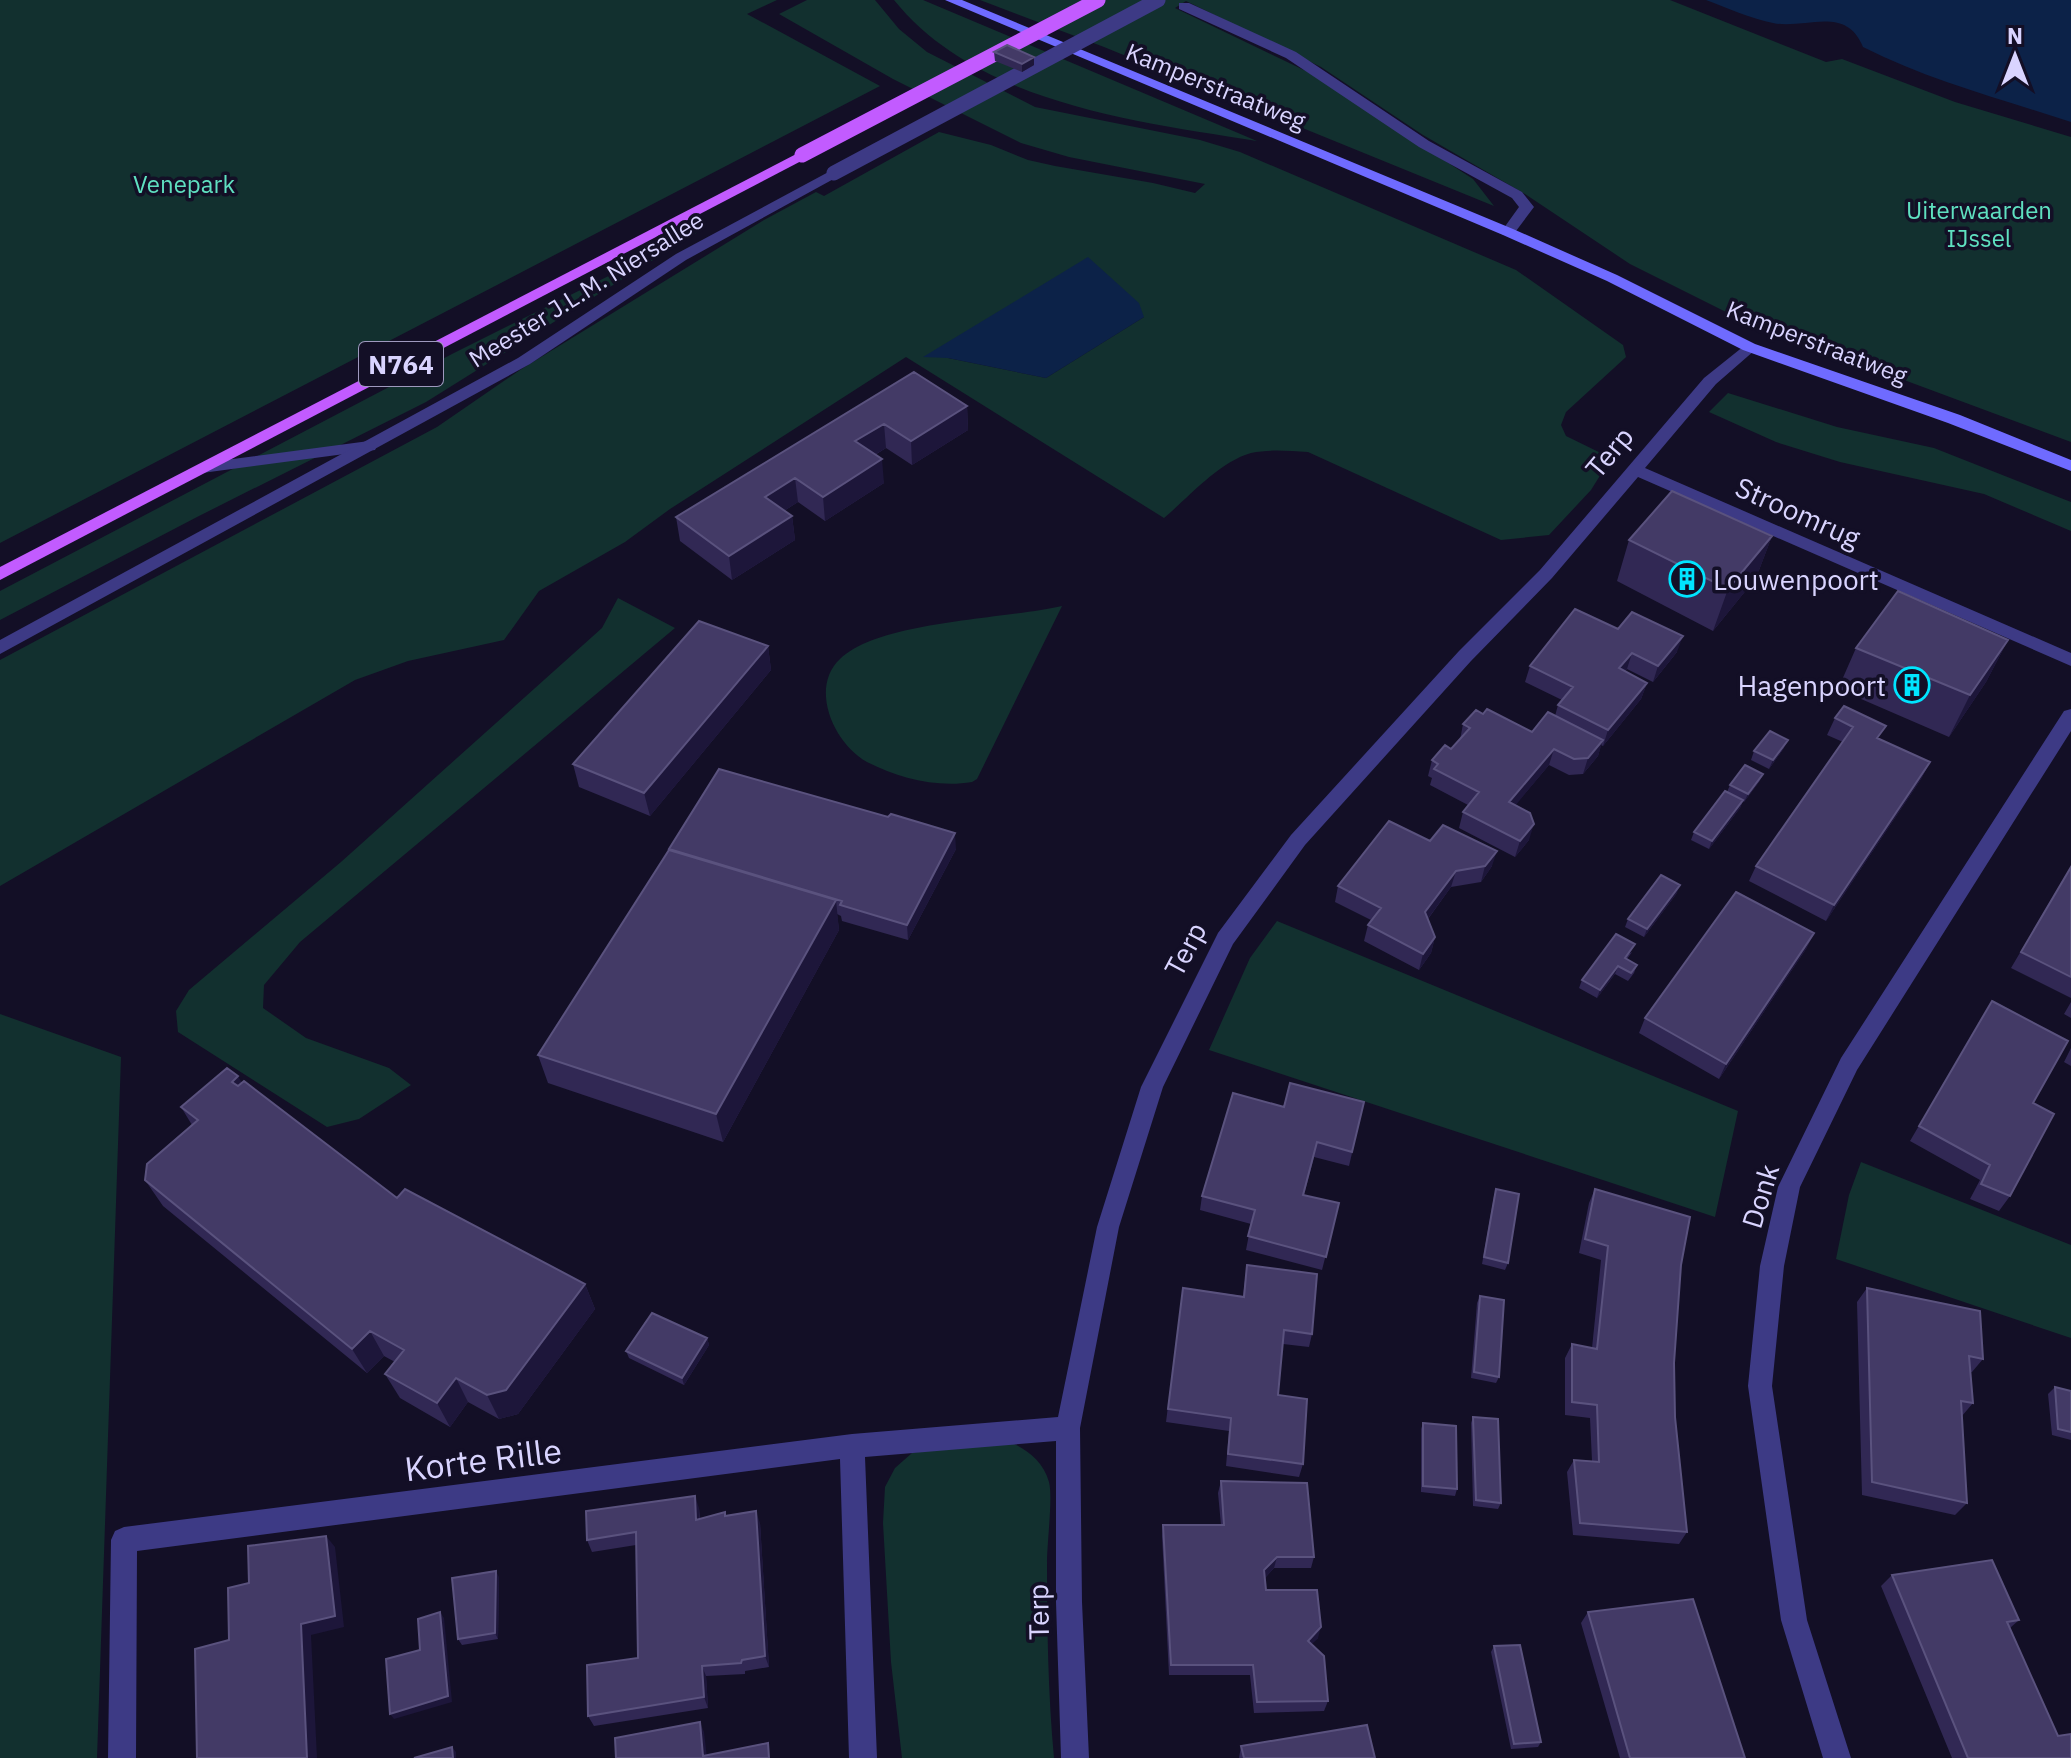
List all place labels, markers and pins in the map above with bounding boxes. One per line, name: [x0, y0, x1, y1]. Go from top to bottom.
building icon: Louwenpoort: [1668, 560, 1706, 598]
place label: Louwenpoort: [1713, 561, 1879, 598]
building icon: Hagenpoort: [1893, 666, 1931, 704]
place label: Hagenpoort: [1738, 667, 1886, 704]

